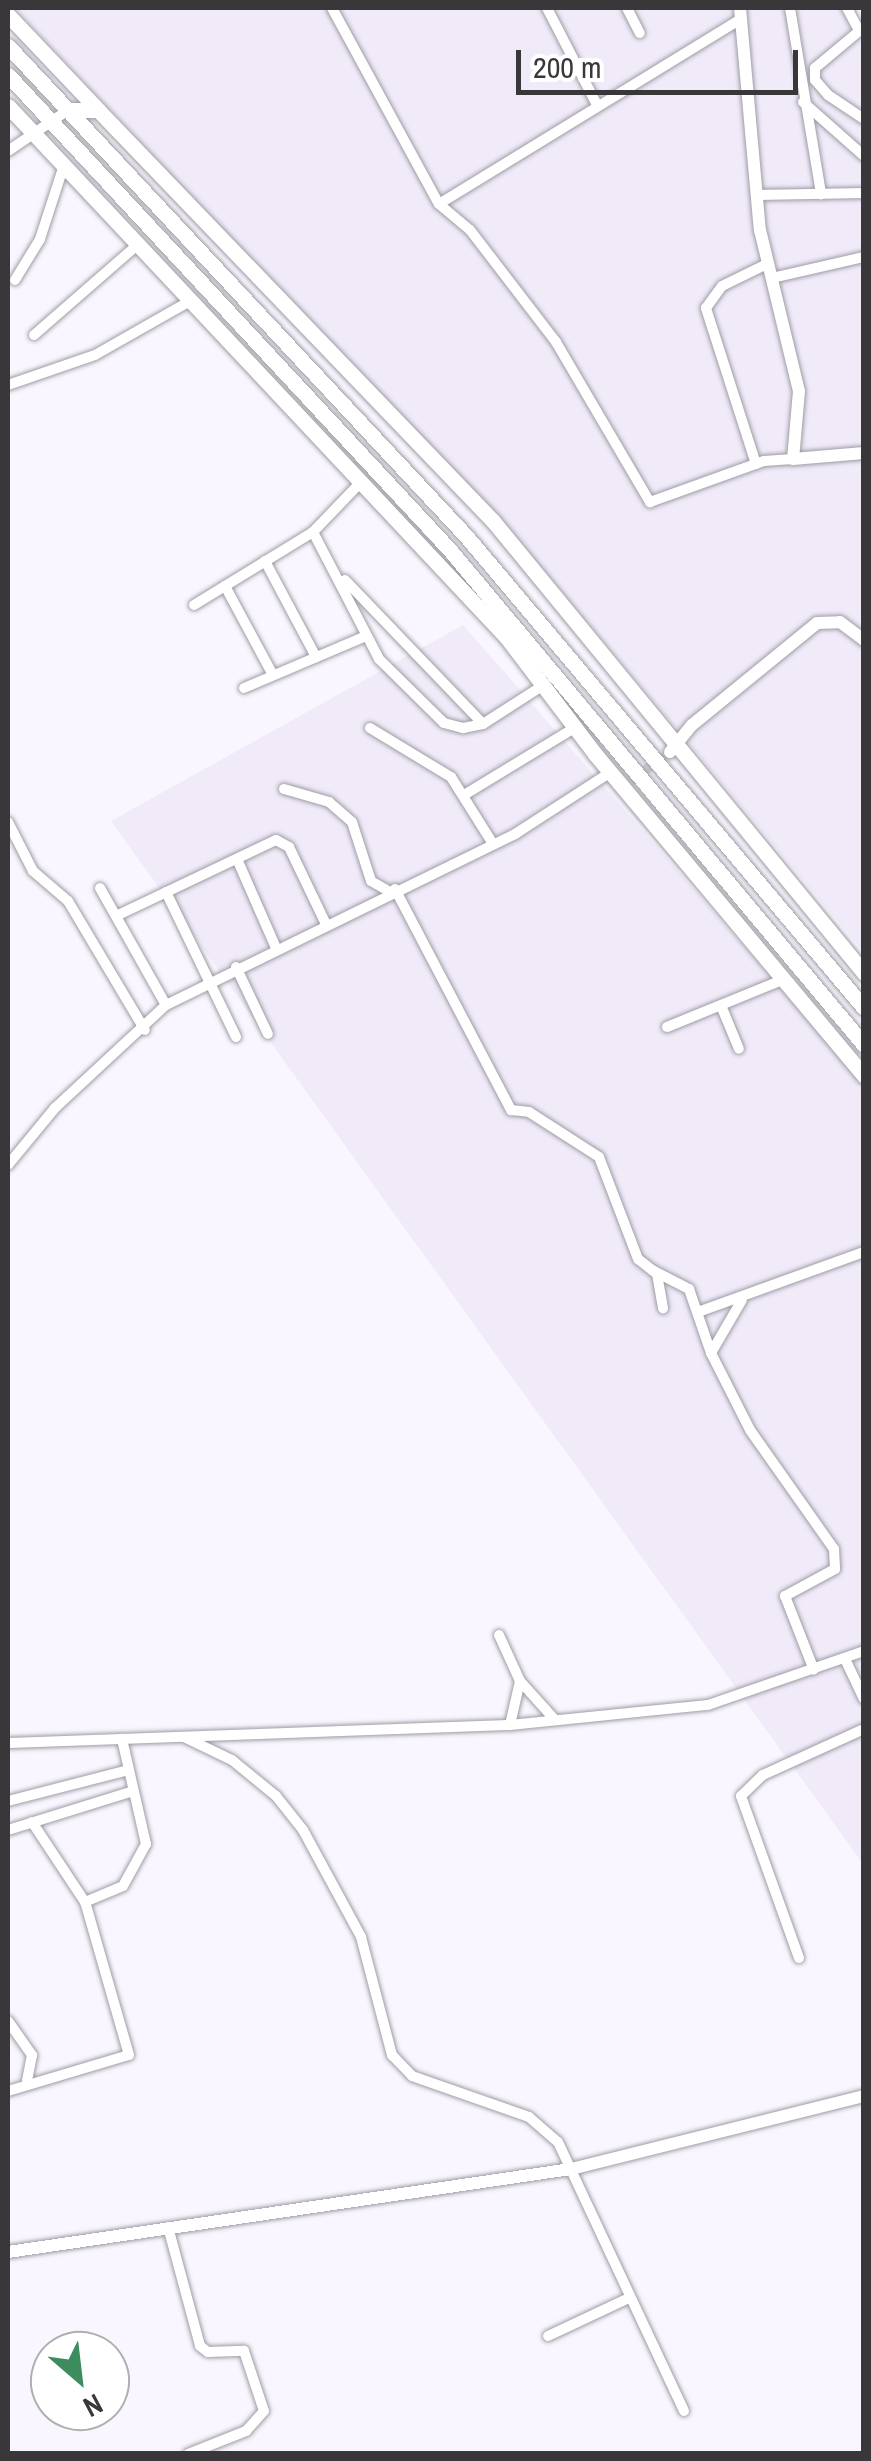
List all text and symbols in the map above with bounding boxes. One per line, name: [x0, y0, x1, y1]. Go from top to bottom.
scale bar: [521, 30, 804, 92]
text: 200 m: [533, 47, 601, 87]
north arrow: [30, 2331, 130, 2431]
text: N: [77, 2385, 109, 2426]

